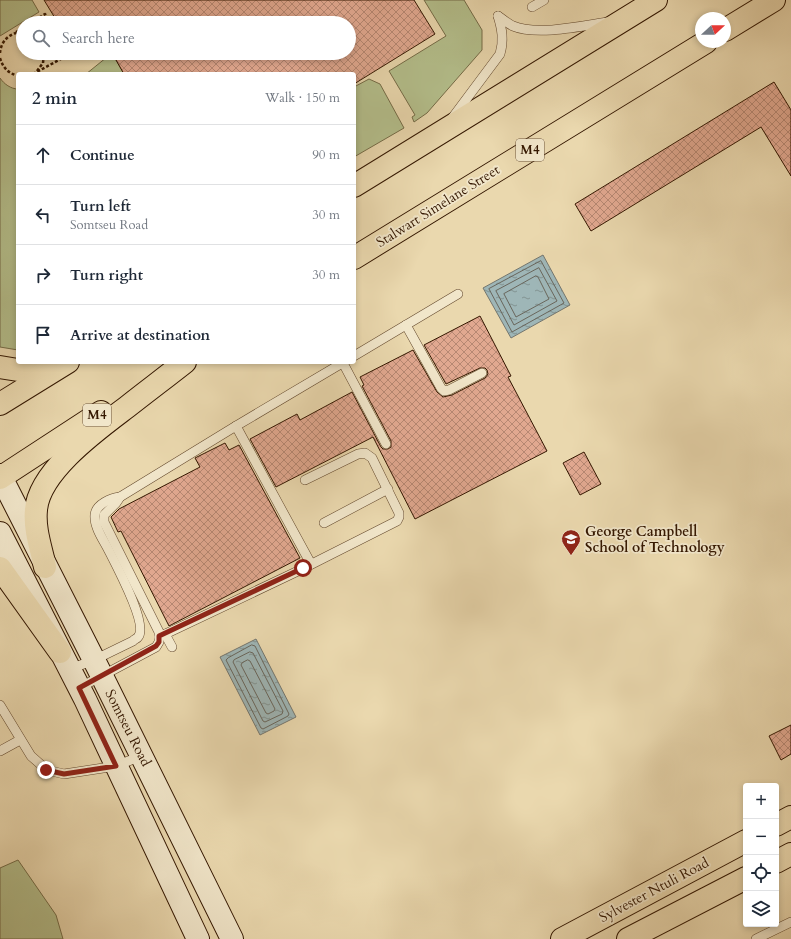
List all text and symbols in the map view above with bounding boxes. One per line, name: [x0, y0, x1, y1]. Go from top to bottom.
north arrow: [695, 12, 731, 48]
search box: [16, 16, 356, 60]
icon: search: [30, 27, 52, 49]
text: Search here: [62, 28, 135, 48]
text: 2 min: [32, 87, 77, 110]
text: Walk · 150 m: [265, 89, 340, 107]
road number: M4: [516, 139, 544, 161]
icon: ahead: [32, 144, 54, 166]
text: Continue: [70, 145, 135, 165]
text: 90 m: [312, 146, 340, 164]
street label: Stalwart Simelane Street: [373, 160, 504, 252]
text: Turn left: [70, 196, 131, 216]
icon: left: [32, 204, 54, 226]
text: 30 m: [312, 206, 340, 224]
text: Somtseu Road: [70, 216, 148, 234]
icon: right: [32, 264, 54, 286]
text: Turn right: [70, 265, 143, 285]
text: 30 m: [312, 266, 340, 284]
icon: arrive: [32, 324, 54, 346]
text: Arrive at destination: [70, 325, 210, 345]
road number: M4: [83, 404, 111, 426]
place label: George Campbell School of Technology: [585, 522, 725, 557]
school or university icon: George Campbell School of Technology: [560, 528, 582, 556]
route start: [294, 559, 312, 577]
street label: Somtseu Road: [100, 686, 156, 770]
route end: [37, 761, 55, 779]
map controls: [743, 783, 779, 927]
button: +: [743, 783, 779, 819]
button: −: [743, 819, 779, 855]
street label: Sylvester Ntuli Road: [596, 853, 713, 927]
button: locate: [743, 855, 779, 891]
button: layers: [743, 891, 779, 927]

